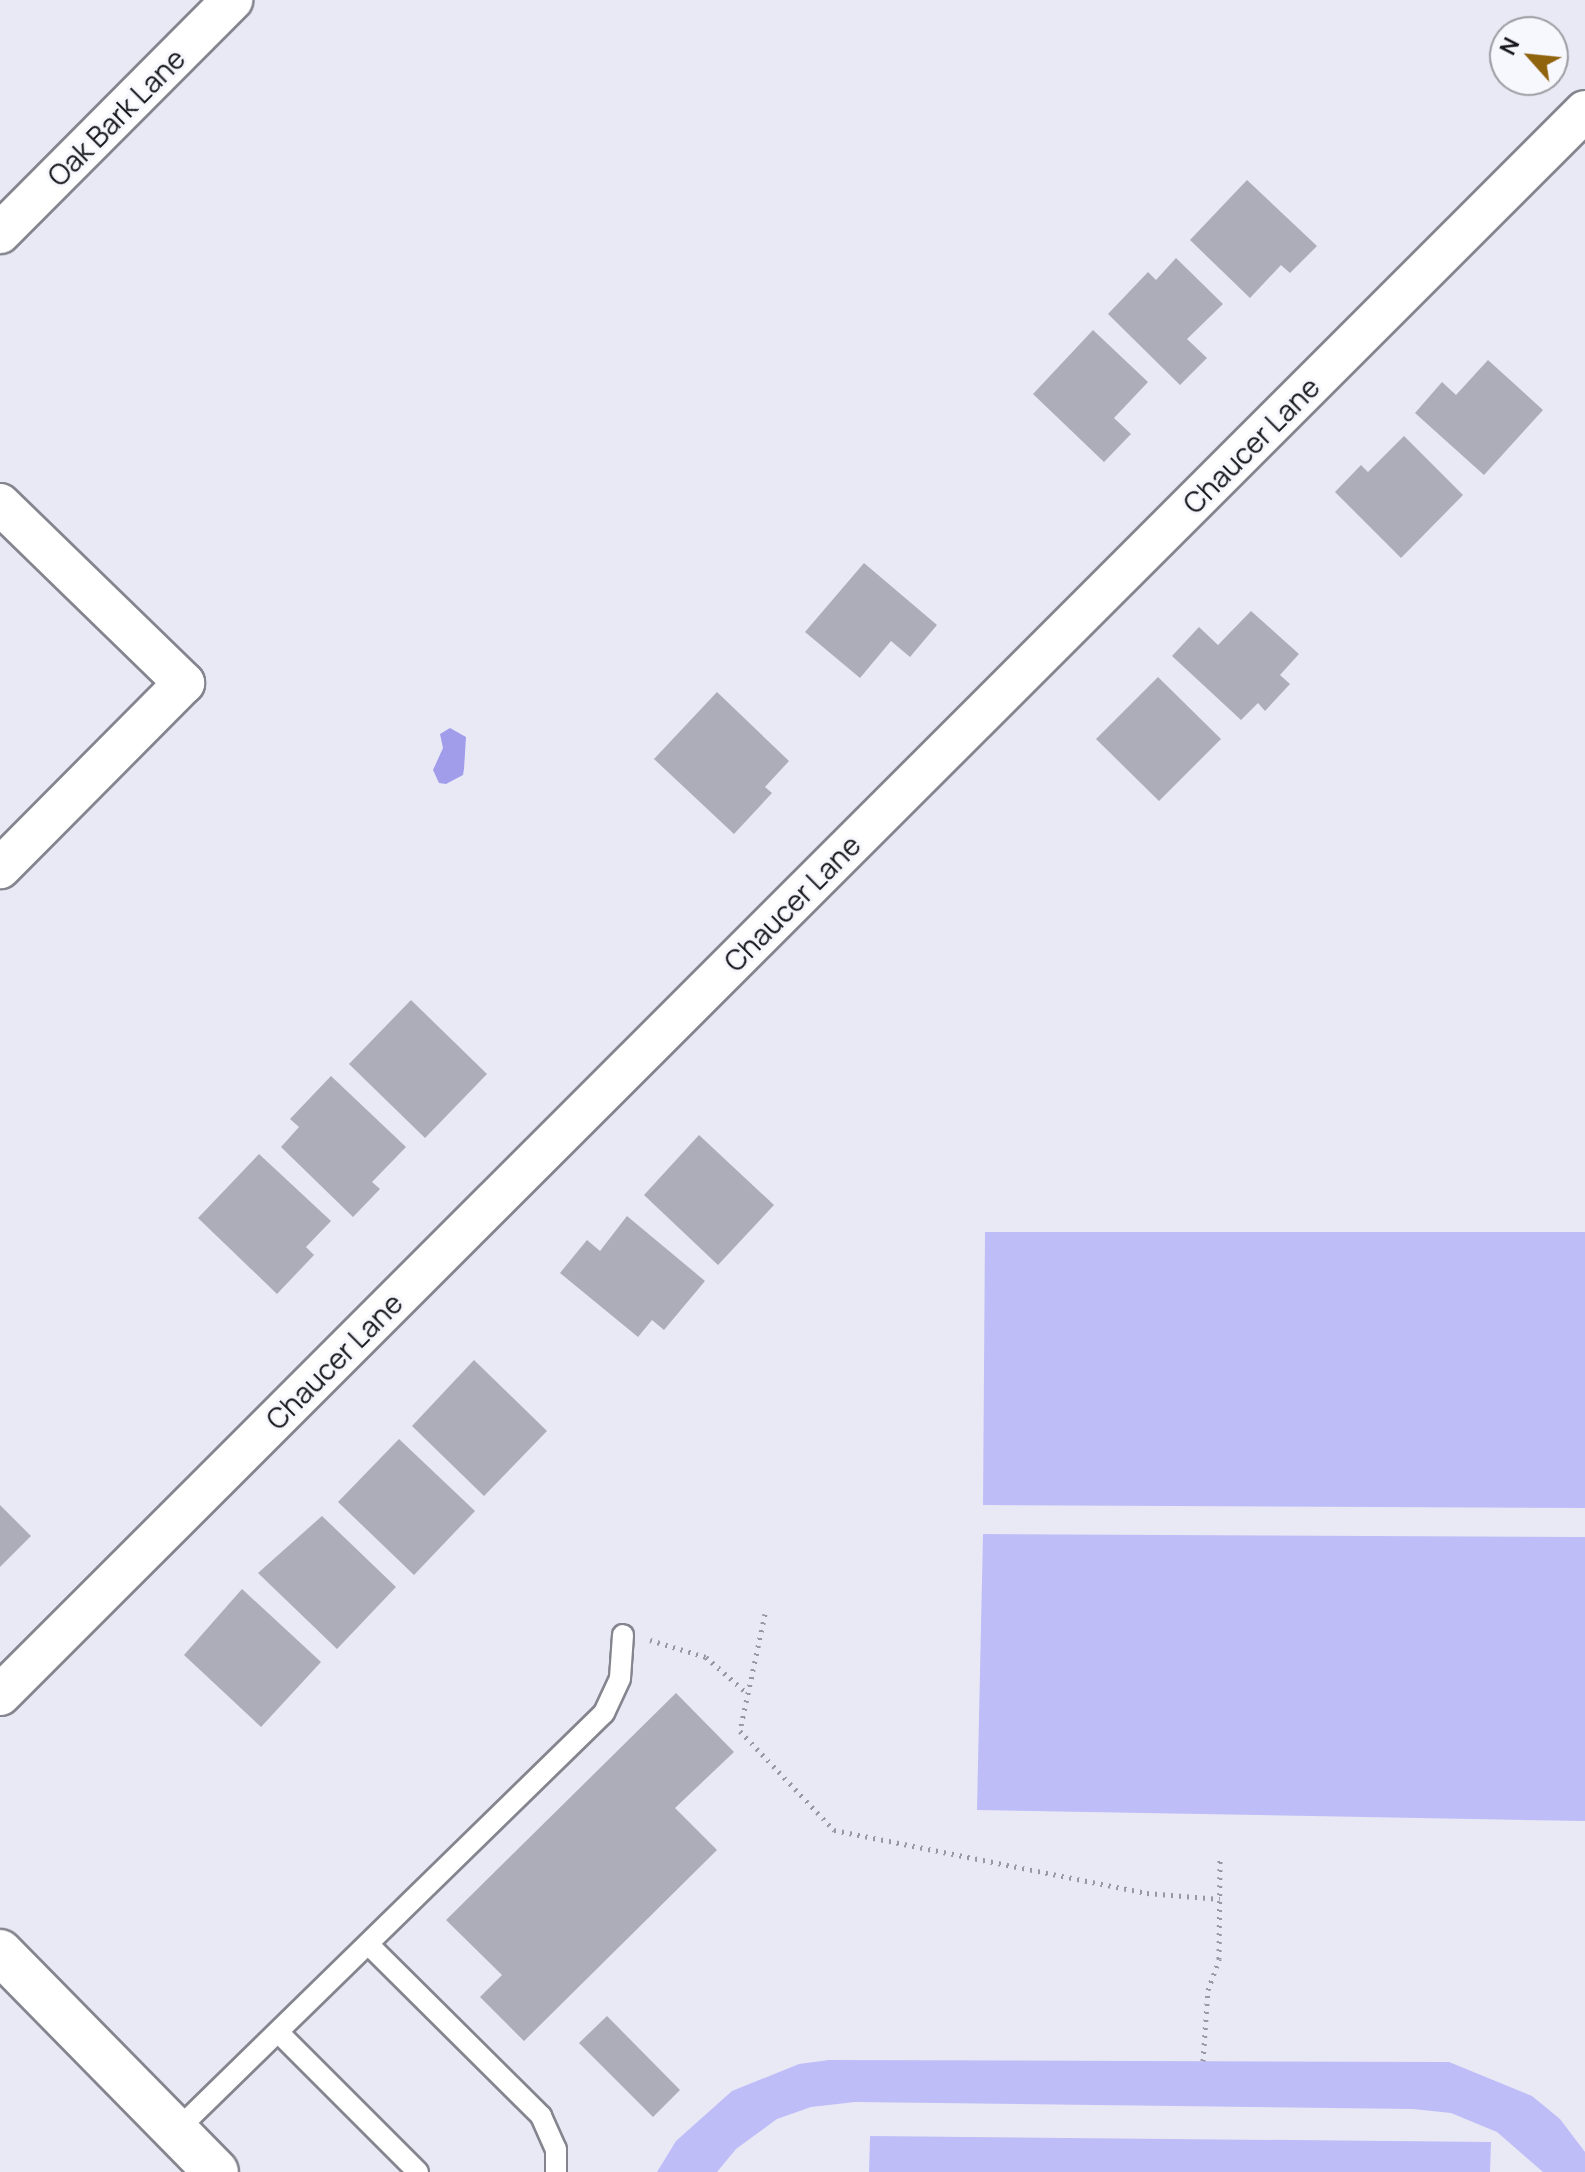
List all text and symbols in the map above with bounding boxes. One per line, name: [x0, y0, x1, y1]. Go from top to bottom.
north arrow: [1489, 16, 1569, 96]
text: N: [1492, 32, 1526, 60]
street label: Oak Bark Lane: [40, 41, 192, 193]
street label: Chaucer Lane: [1176, 370, 1326, 520]
street label: Chaucer Lane: [717, 828, 867, 978]
street label: Chaucer Lane: [259, 1286, 409, 1436]

